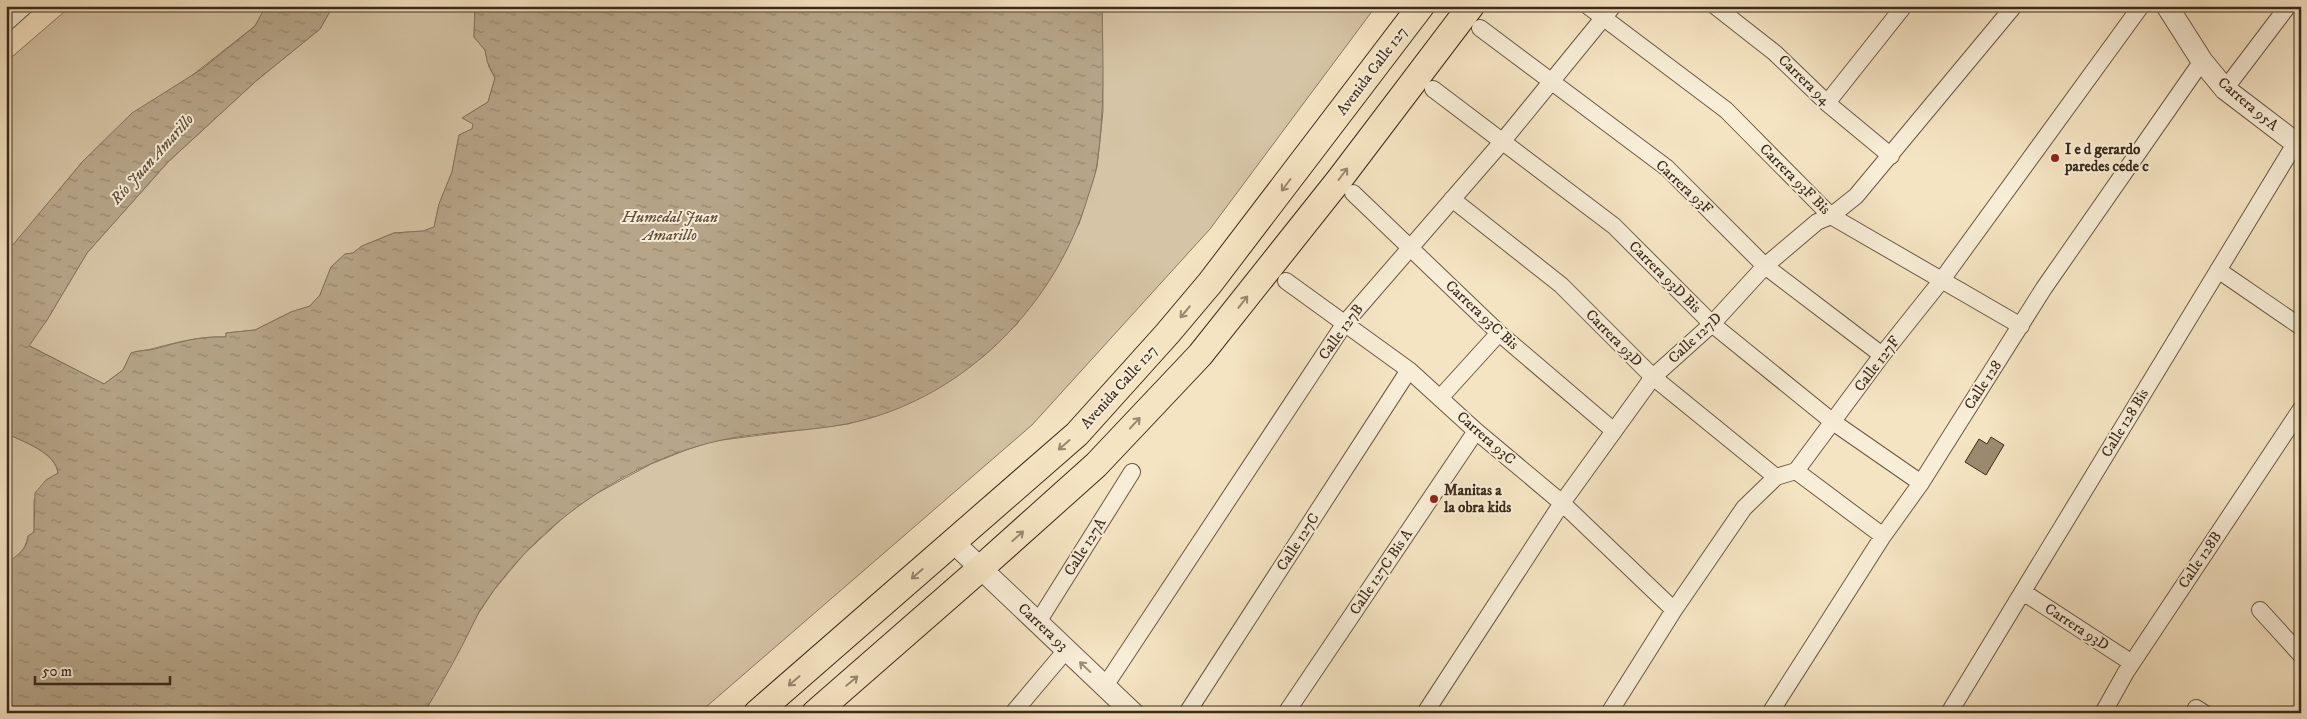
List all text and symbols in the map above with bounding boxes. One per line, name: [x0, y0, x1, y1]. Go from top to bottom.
street label: Avenida Calle 127: [1333, 23, 1412, 119]
street label: Carrera 94: [1774, 51, 1834, 110]
street label: Carrera 95A: [2214, 73, 2283, 135]
water label: Río Juan Amarillo: [105, 109, 198, 209]
street label: Carrera 93F Bis: [1756, 140, 1834, 218]
place label: I e d gerardo paredes cede c: [2064, 140, 2149, 176]
marker: I e d gerardo paredes cede c: [2049, 152, 2061, 164]
street label: Carrera 93F: [1651, 156, 1717, 218]
one-way arrow: [1338, 167, 1348, 181]
one-way arrow: [1280, 178, 1291, 191]
water label: Humedal Juan Amarillo: [621, 207, 718, 245]
street label: Carrera 93D Bis: [1625, 237, 1705, 317]
street label: Carrera 93C Bis: [1441, 276, 1523, 354]
one-way arrow: [1238, 295, 1248, 309]
street label: Calle 127B: [1314, 300, 1368, 364]
one-way arrow: [1180, 305, 1191, 318]
street label: Carrera 93D: [1581, 305, 1647, 371]
street label: Calle 127D: [1664, 308, 1726, 368]
street label: Calle 127F: [1850, 333, 1904, 395]
street label: Avenida Calle 127: [1076, 341, 1162, 433]
street label: Calle 128: [1960, 357, 2006, 413]
street label: Calle 128 Bis: [2097, 385, 2153, 461]
street label: Carrera 93C: [1453, 407, 1519, 469]
one-way arrow: [1129, 417, 1141, 430]
one-way arrow: [1057, 439, 1070, 451]
place label: Manitas a la obra kids: [1443, 481, 1511, 517]
marker: Manitas a la obra kids: [1428, 493, 1440, 505]
street label: Calle 127C: [1272, 510, 1324, 574]
street label: Calle 127A: [1060, 514, 1110, 579]
street label: Calle 127C Bis A: [1345, 525, 1417, 619]
street label: Calle 128B: [2174, 528, 2226, 592]
one-way arrow: [1011, 530, 1024, 542]
one-way arrow: [910, 568, 923, 580]
street label: Carrera 93: [1014, 599, 1072, 655]
street label: Carrera 93D: [2041, 599, 2113, 655]
scale bar: [35, 654, 170, 686]
one-way arrow: [1079, 661, 1092, 673]
text: 50 m: [42, 662, 72, 681]
one-way arrow: [788, 675, 801, 686]
one-way arrow: [845, 675, 858, 687]

